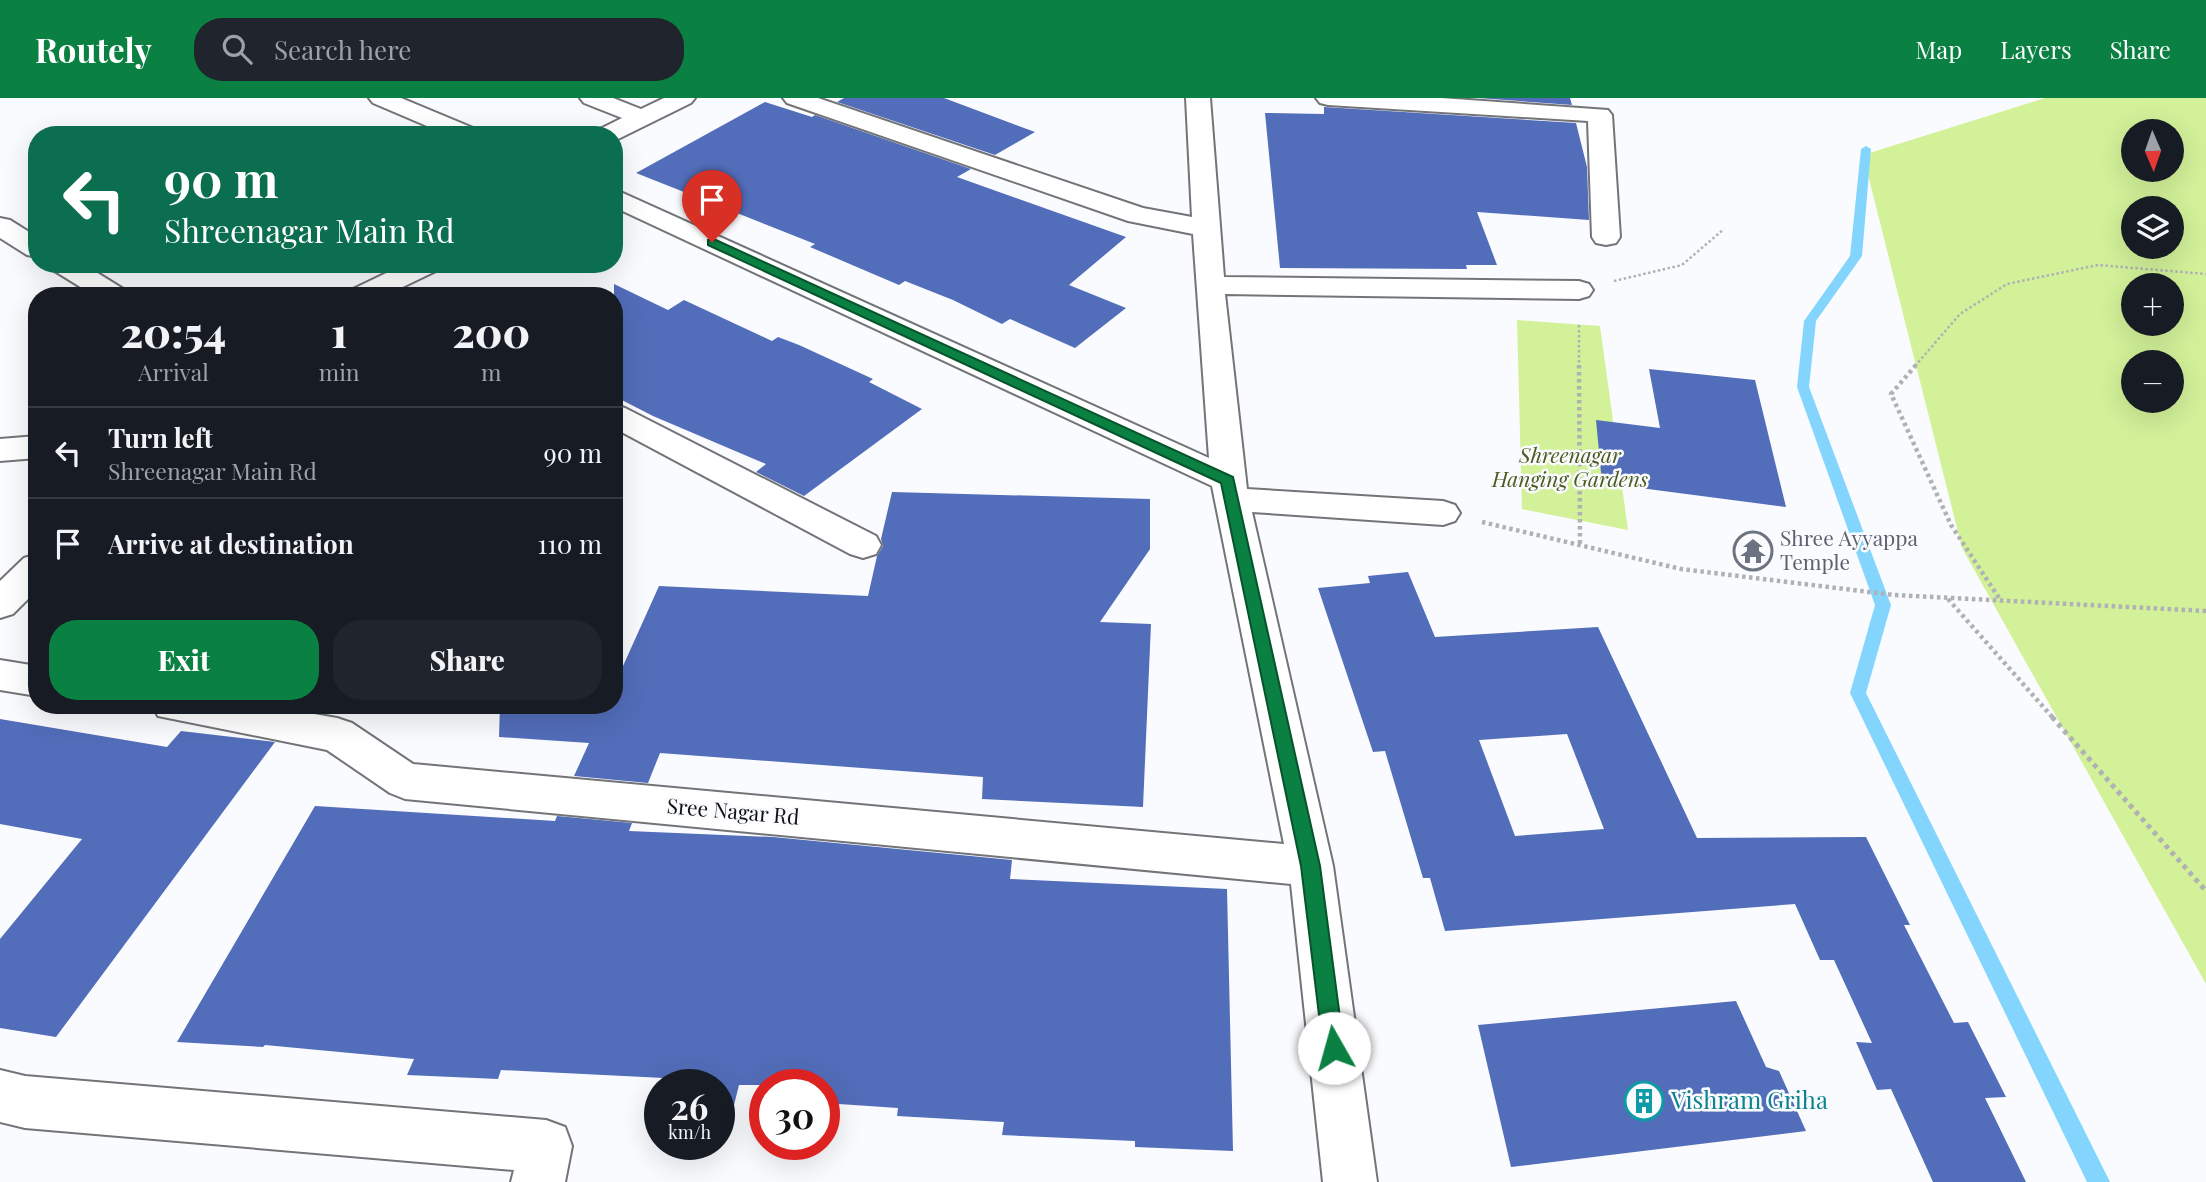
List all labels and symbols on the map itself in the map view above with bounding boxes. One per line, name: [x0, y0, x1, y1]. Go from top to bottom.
north arrow: [2121, 119, 2184, 182]
pin: [682, 170, 742, 242]
park label: Shreenagar Hanging Gardens: [1491, 440, 1648, 492]
place label: Shree Ayyappa Temple: [1780, 523, 1919, 575]
temple icon: Shree Ayyappa Temple: [1732, 530, 1774, 572]
street label: Sree Nagar Rd: [666, 790, 801, 830]
position arrow: [1297, 1011, 1371, 1085]
speed limit sign: 30: [749, 1069, 840, 1160]
building icon: Vishram Griha: [1623, 1080, 1665, 1122]
place label: Vishram Griha: [1670, 1083, 1828, 1115]

